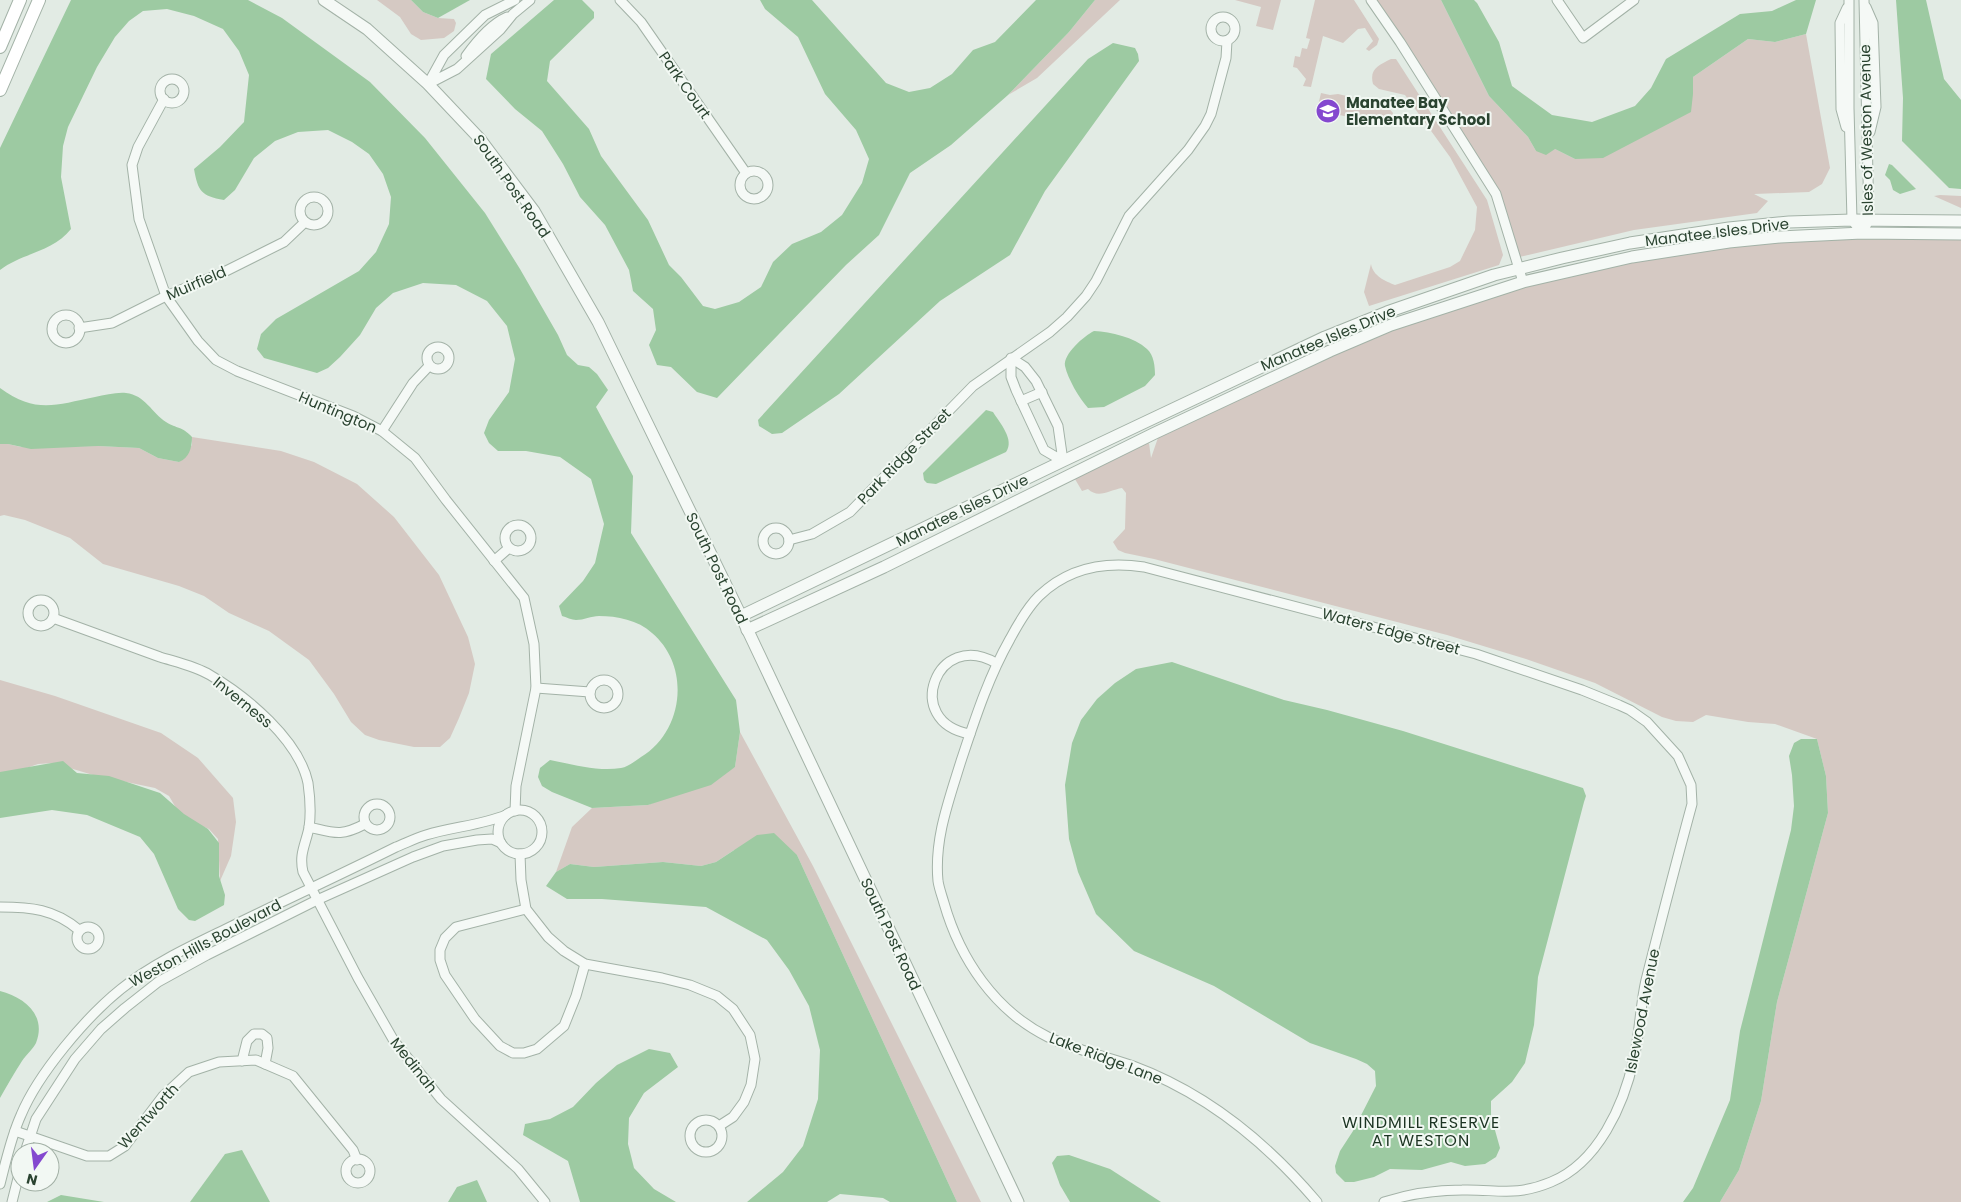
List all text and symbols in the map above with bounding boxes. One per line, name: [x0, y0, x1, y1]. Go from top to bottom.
street label: Isles of Weston Avenue: [1854, 44, 1878, 216]
street label: Park Court: [654, 47, 716, 123]
place label: Manatee Bay Elementary School: [1346, 92, 1490, 130]
school or university icon: Manatee Bay Elementary School: [1315, 98, 1341, 124]
street label: South Post Road: [469, 130, 555, 242]
street label: Manatee Isles Drive: [1644, 213, 1790, 251]
street label: Muirfield: [163, 261, 229, 305]
street label: Manatee Isles Drive: [1257, 300, 1399, 376]
street label: Huntington: [296, 386, 380, 438]
street label: Park Ridge Street: [853, 403, 955, 509]
street label: Manatee Isles Drive: [892, 469, 1032, 551]
street label: South Post Road: [681, 509, 753, 627]
street label: Waters Edge Street: [1320, 602, 1462, 660]
street label: Inverness: [209, 671, 277, 733]
street label: South Post Road: [856, 874, 926, 994]
street label: Weston Hills Boulevard: [125, 894, 285, 992]
street label: Islewood Avenue: [1620, 947, 1664, 1075]
street label: Lake Ridge Lane: [1046, 1027, 1166, 1089]
street label: Medinah: [386, 1033, 442, 1097]
street label: Wentworth: [113, 1079, 183, 1153]
district label: WINDMILL RESERVE AT WESTON: [1342, 1111, 1500, 1152]
north arrow: [10, 1142, 60, 1192]
text: N: [24, 1169, 39, 1191]

